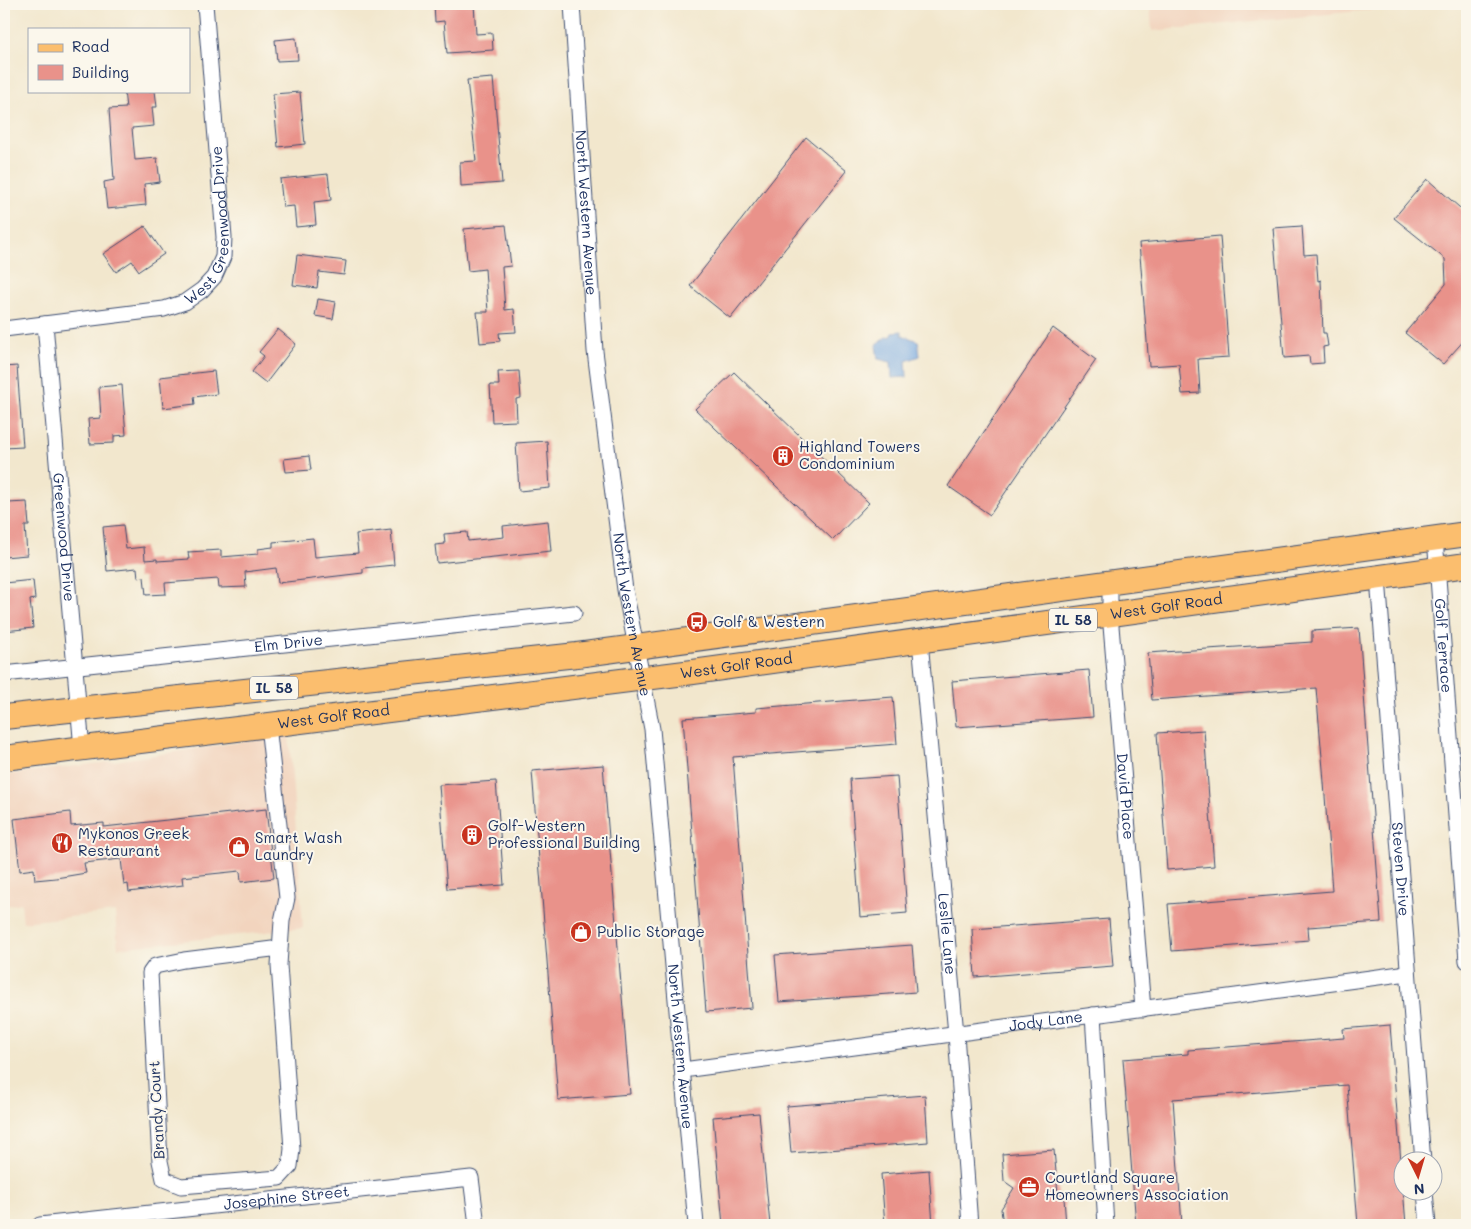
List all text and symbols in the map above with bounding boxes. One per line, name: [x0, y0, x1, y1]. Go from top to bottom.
legend: [28, 28, 190, 92]
text: Road: [72, 36, 109, 56]
text: Building: [72, 62, 129, 82]
street label: North Western Avenue: [571, 129, 602, 296]
street label: West Greenwood Drive: [180, 145, 233, 308]
place label: Highland Towers Condominium: [799, 436, 920, 473]
building icon: Highland Towers Condominium: [771, 444, 795, 468]
street label: Greenwood Drive: [49, 472, 80, 602]
street label: North Western Avenue: [609, 532, 656, 698]
street label: West Golf Road: [1109, 588, 1223, 623]
street label: Golf Terrace: [1431, 598, 1458, 694]
road number: IL 58: [1049, 608, 1097, 632]
bus stop icon: Golf & Western: [685, 610, 709, 634]
place label: Golf & Western: [713, 611, 825, 631]
street label: Elm Drive: [253, 629, 324, 656]
street label: West Golf Road: [679, 647, 793, 683]
road number: IL 58: [250, 676, 298, 700]
street label: West Golf Road: [276, 699, 391, 733]
street label: David Place: [1113, 752, 1140, 840]
place label: Golf-Western Professional Building: [488, 815, 640, 852]
street label: Steven Drive: [1388, 821, 1415, 917]
place label: Mykonos Greek Restaurant: [78, 823, 189, 860]
building icon: Golf-Western Professional Building: [460, 823, 484, 847]
place label: Smart Wash Laundry: [255, 827, 342, 864]
restaurant icon: Mykonos Greek Restaurant: [50, 831, 74, 855]
shop icon: Smart Wash Laundry: [227, 835, 251, 859]
street label: Leslie Lane: [934, 892, 962, 975]
shop icon: Public Storage: [569, 920, 593, 944]
place label: Public Storage: [597, 921, 705, 941]
street label: North Western Avenue: [664, 963, 698, 1130]
street label: Jody Lane: [1008, 1006, 1084, 1035]
street label: Brandy Court: [143, 1060, 169, 1160]
north arrow: [1394, 1152, 1444, 1202]
place label: Courtland Square Homeowners Association: [1045, 1167, 1229, 1204]
office icon: Courtland Square Homeowners Association: [1017, 1175, 1041, 1199]
street label: Josephine Street: [223, 1180, 350, 1214]
text: N: [1413, 1180, 1425, 1199]

